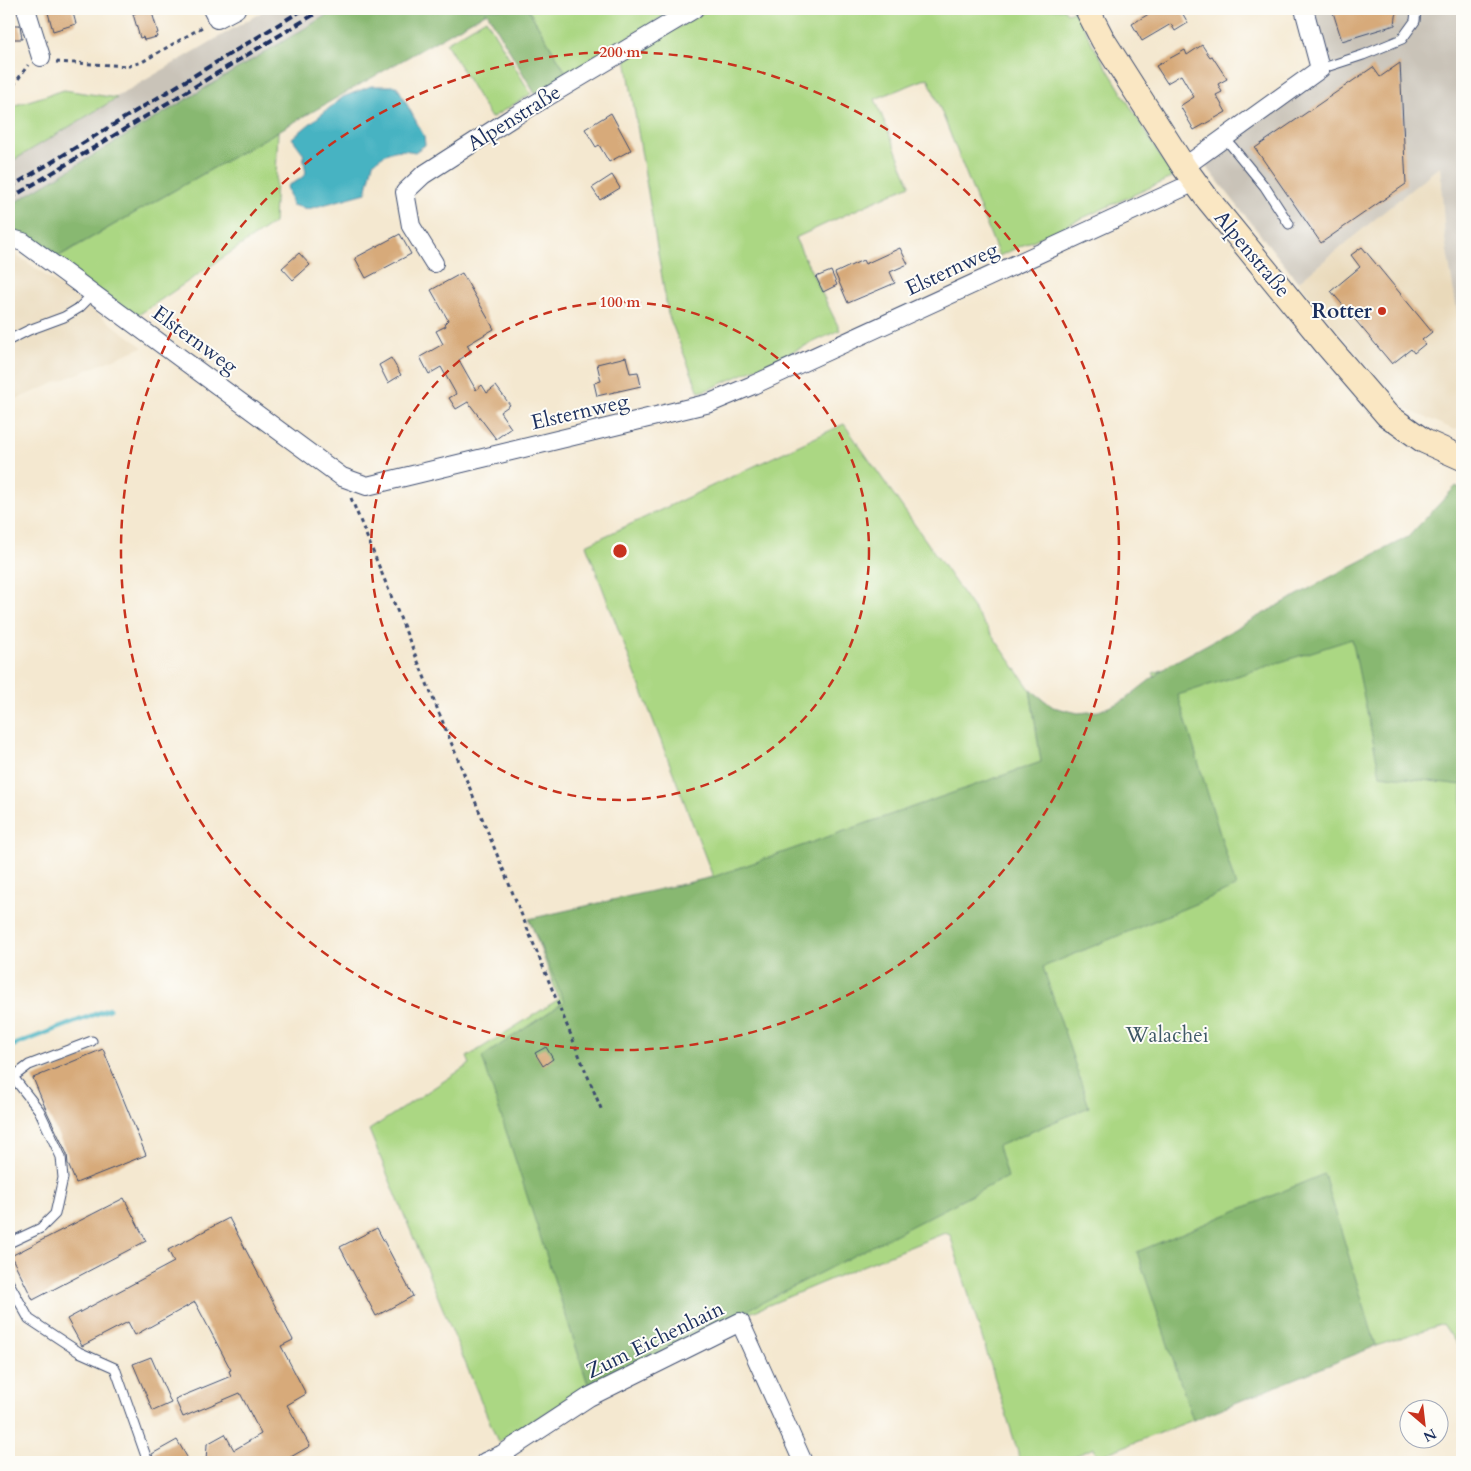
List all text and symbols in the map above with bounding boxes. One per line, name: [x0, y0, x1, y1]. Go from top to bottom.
text: 200 m: [600, 42, 641, 62]
street label: Alpenstraße: [462, 78, 566, 158]
street label: Alpenstraße: [1207, 204, 1297, 304]
street label: Elsternweg: [901, 235, 1003, 303]
text: 100 m: [600, 292, 641, 312]
place label: Rotter: [1311, 297, 1373, 326]
street label: Elsternweg: [146, 299, 244, 381]
marker: Rotter: [1376, 305, 1388, 317]
street label: Elsternweg: [528, 387, 632, 437]
centre of rings: [611, 542, 629, 560]
park label: Walachei: [1124, 1021, 1209, 1050]
street label: Zum Eichenhain: [581, 1294, 729, 1386]
north arrow: [1398, 1398, 1448, 1448]
text: N: [1420, 1424, 1440, 1446]

